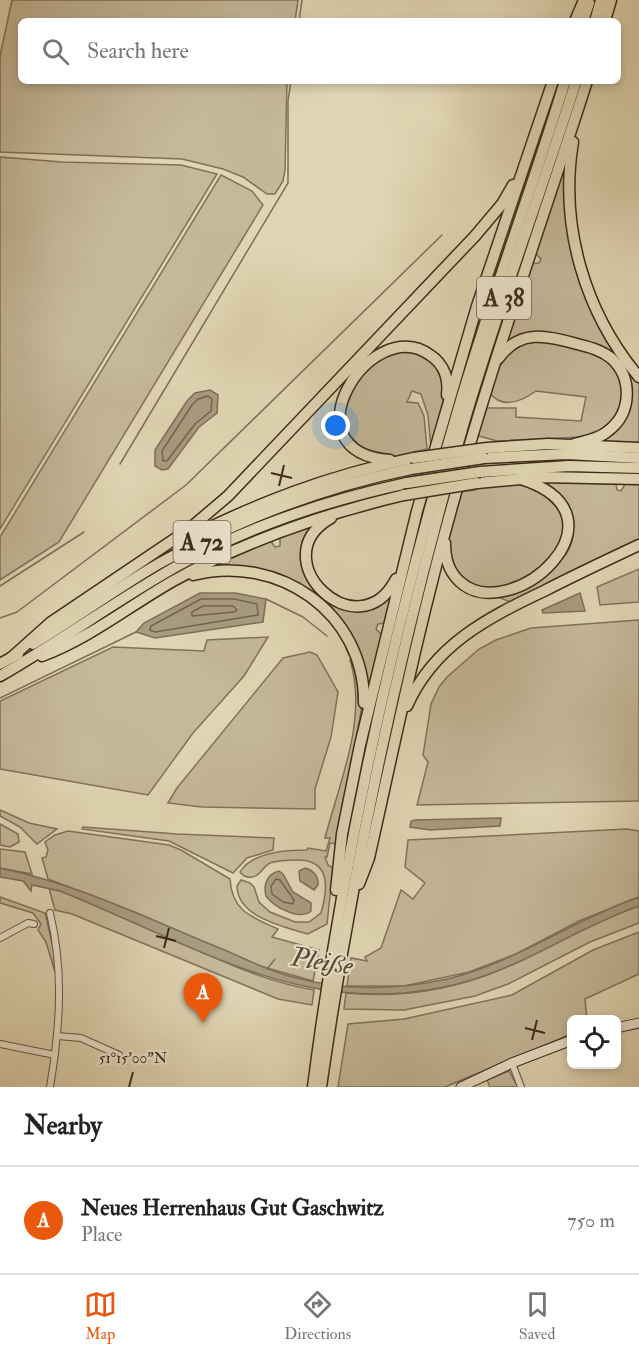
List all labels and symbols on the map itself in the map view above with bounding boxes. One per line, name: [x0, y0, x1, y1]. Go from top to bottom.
road number: A 38: [477, 277, 531, 319]
your location: [321, 411, 350, 440]
road number: A 72: [174, 521, 230, 563]
water label: Pleiße: [288, 940, 356, 983]
pin: A: [184, 974, 222, 1023]
text: 51°15'00"N: [99, 1049, 168, 1068]

